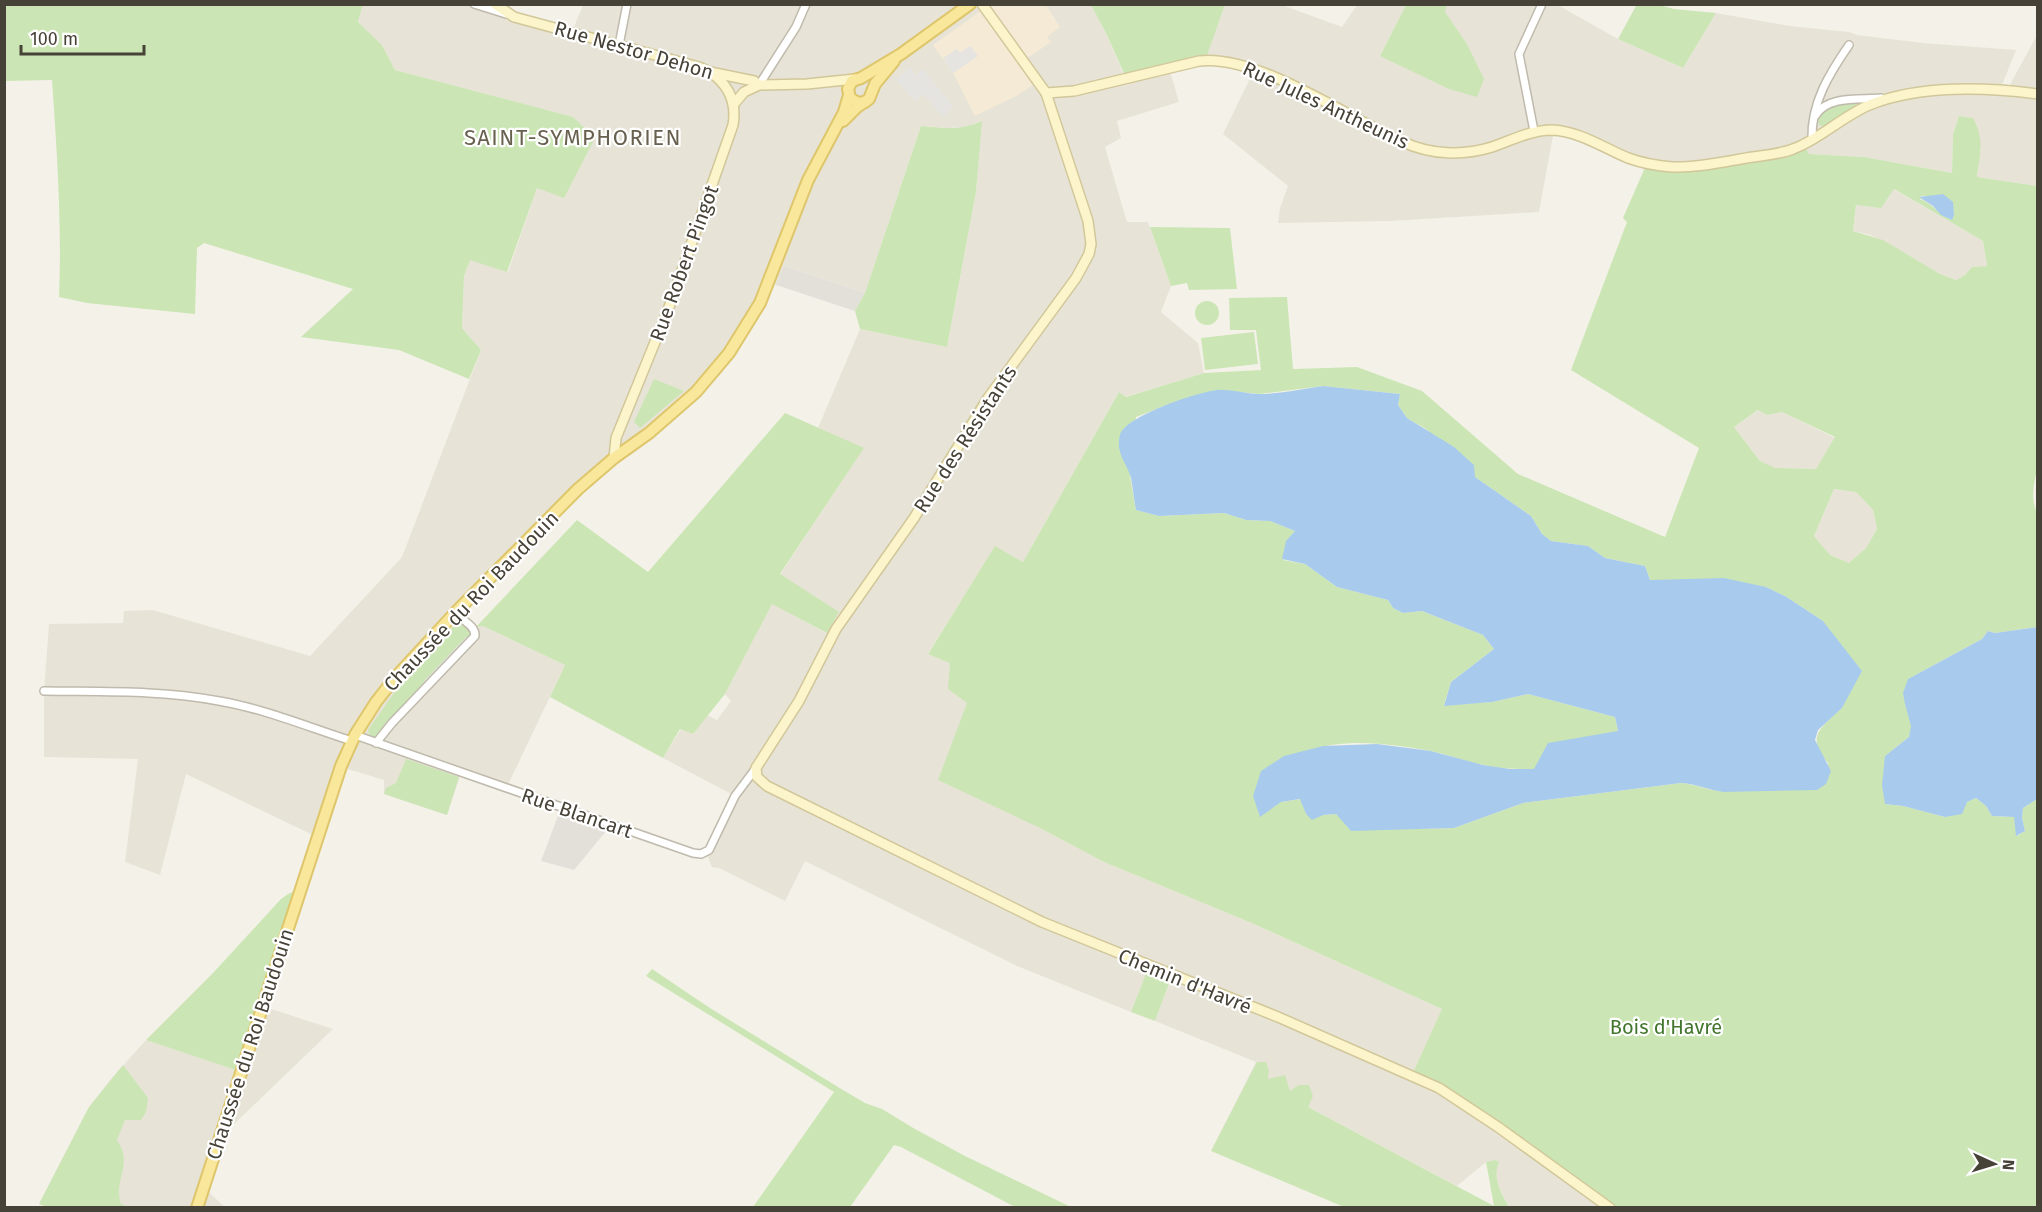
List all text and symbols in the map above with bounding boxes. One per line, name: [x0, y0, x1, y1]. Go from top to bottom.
street label: Rue Nestor Dehon: [552, 16, 716, 84]
scale bar: [21, 18, 144, 56]
text: 100 m: [30, 28, 78, 50]
street label: Rue Jules Antheunis: [1239, 56, 1413, 154]
district label: SAINT-SYMPHORIEN: [464, 124, 682, 151]
street label: Rue Robert Pingot: [645, 181, 724, 344]
street label: Rue des Résistants: [908, 361, 1022, 517]
street label: Chaussée du Roi Baudouin: [378, 506, 564, 696]
street label: Rue Blancart: [518, 783, 636, 843]
street label: Chaussée du Roi Baudouin: [201, 925, 299, 1163]
street label: Chemin d'Havré: [1115, 943, 1255, 1019]
park label: Bois d'Havré: [1610, 1015, 1722, 1039]
north arrow: [1964, 1134, 2024, 1194]
text: N: [1999, 1159, 2018, 1171]

